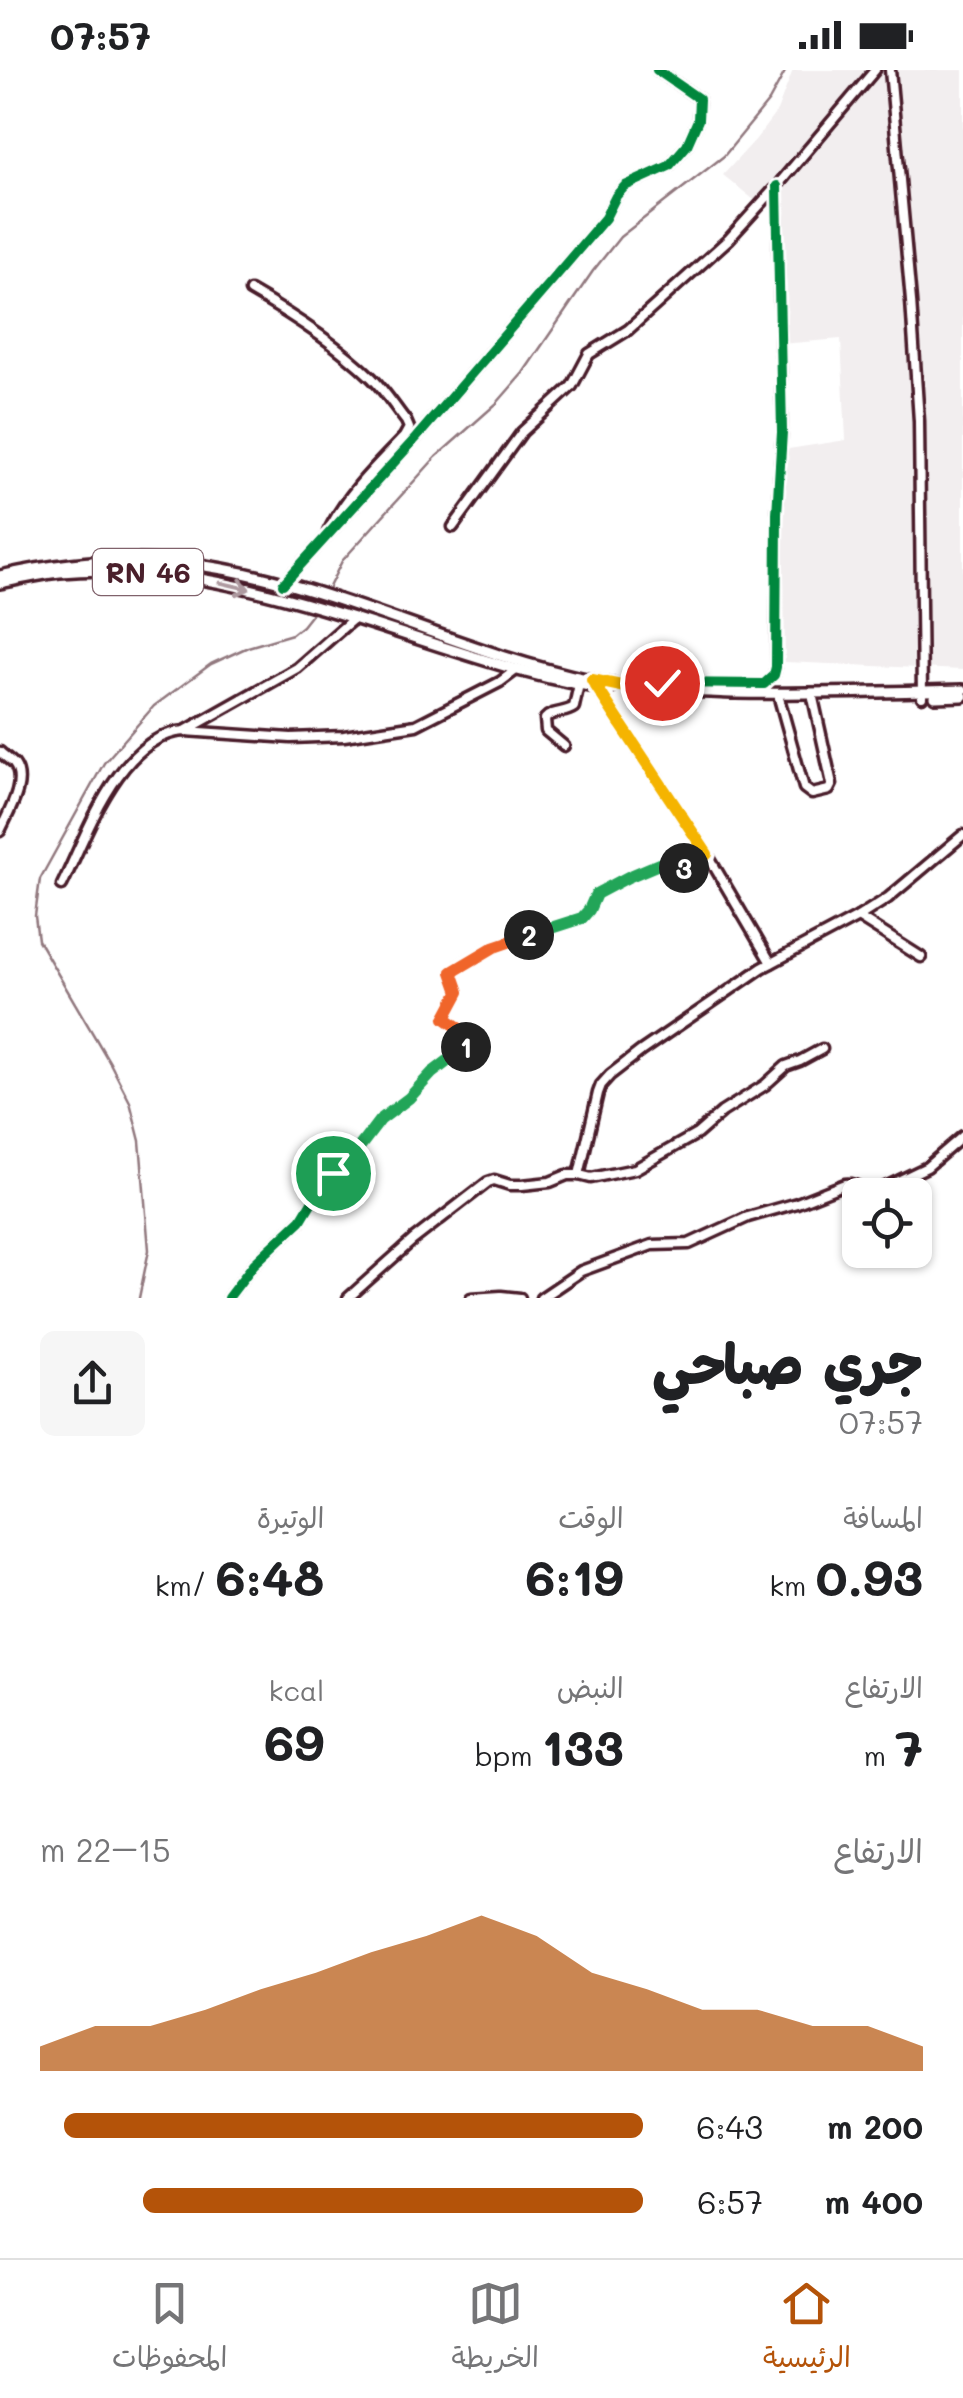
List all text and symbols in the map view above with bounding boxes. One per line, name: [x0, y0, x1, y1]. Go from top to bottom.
text: 07:57: [50, 10, 151, 60]
road number: RN 46: [93, 549, 203, 595]
one-way arrow: [218, 577, 250, 596]
pin: [620, 641, 705, 726]
icon: check: [635, 656, 690, 711]
pin: 3: [659, 843, 709, 893]
text: 3: [676, 850, 692, 886]
pin: 2: [504, 910, 554, 960]
text: 2: [521, 917, 537, 953]
pin: 1: [441, 1022, 491, 1072]
text: 1: [460, 1029, 472, 1065]
pin: [291, 1131, 376, 1216]
icon: arrive: [306, 1146, 361, 1201]
map controls: [842, 1178, 932, 1268]
button: locate: [842, 1178, 932, 1268]
text: جري صباحي: [652, 1326, 923, 1398]
button: share: [40, 1331, 145, 1436]
text: 07:57: [839, 1400, 923, 1442]
text: الوتيرة: [257, 1499, 324, 1535]
text: الوقت: [558, 1499, 624, 1535]
text: المسافة: [843, 1499, 923, 1535]
text: 6:48: [216, 1543, 324, 1609]
text: 6:19: [525, 1543, 624, 1609]
text: 0.93: [815, 1543, 923, 1609]
text: /km: [155, 1567, 216, 1603]
text: km: [769, 1567, 815, 1603]
text: النبض: [557, 1669, 624, 1705]
text: الارتفاع: [844, 1669, 923, 1705]
text: kcal: [269, 1672, 324, 1708]
text: 69: [264, 1708, 324, 1774]
text: 133: [542, 1713, 624, 1779]
text: 7: [895, 1713, 923, 1779]
text: bpm: [475, 1737, 542, 1773]
text: m: [864, 1737, 895, 1773]
text: 15–22 m: [40, 1828, 171, 1870]
text: الارتفاع: [833, 1829, 923, 1871]
text: 6:43: [696, 2105, 763, 2147]
text: 200 m: [827, 2105, 923, 2147]
text: 6:57: [697, 2180, 763, 2222]
text: 400 m: [825, 2180, 923, 2222]
tab: المحفوظات: [112, 2276, 227, 2382]
tab: الخريطة: [452, 2276, 539, 2382]
tab: الرئيسية: [763, 2276, 851, 2382]

